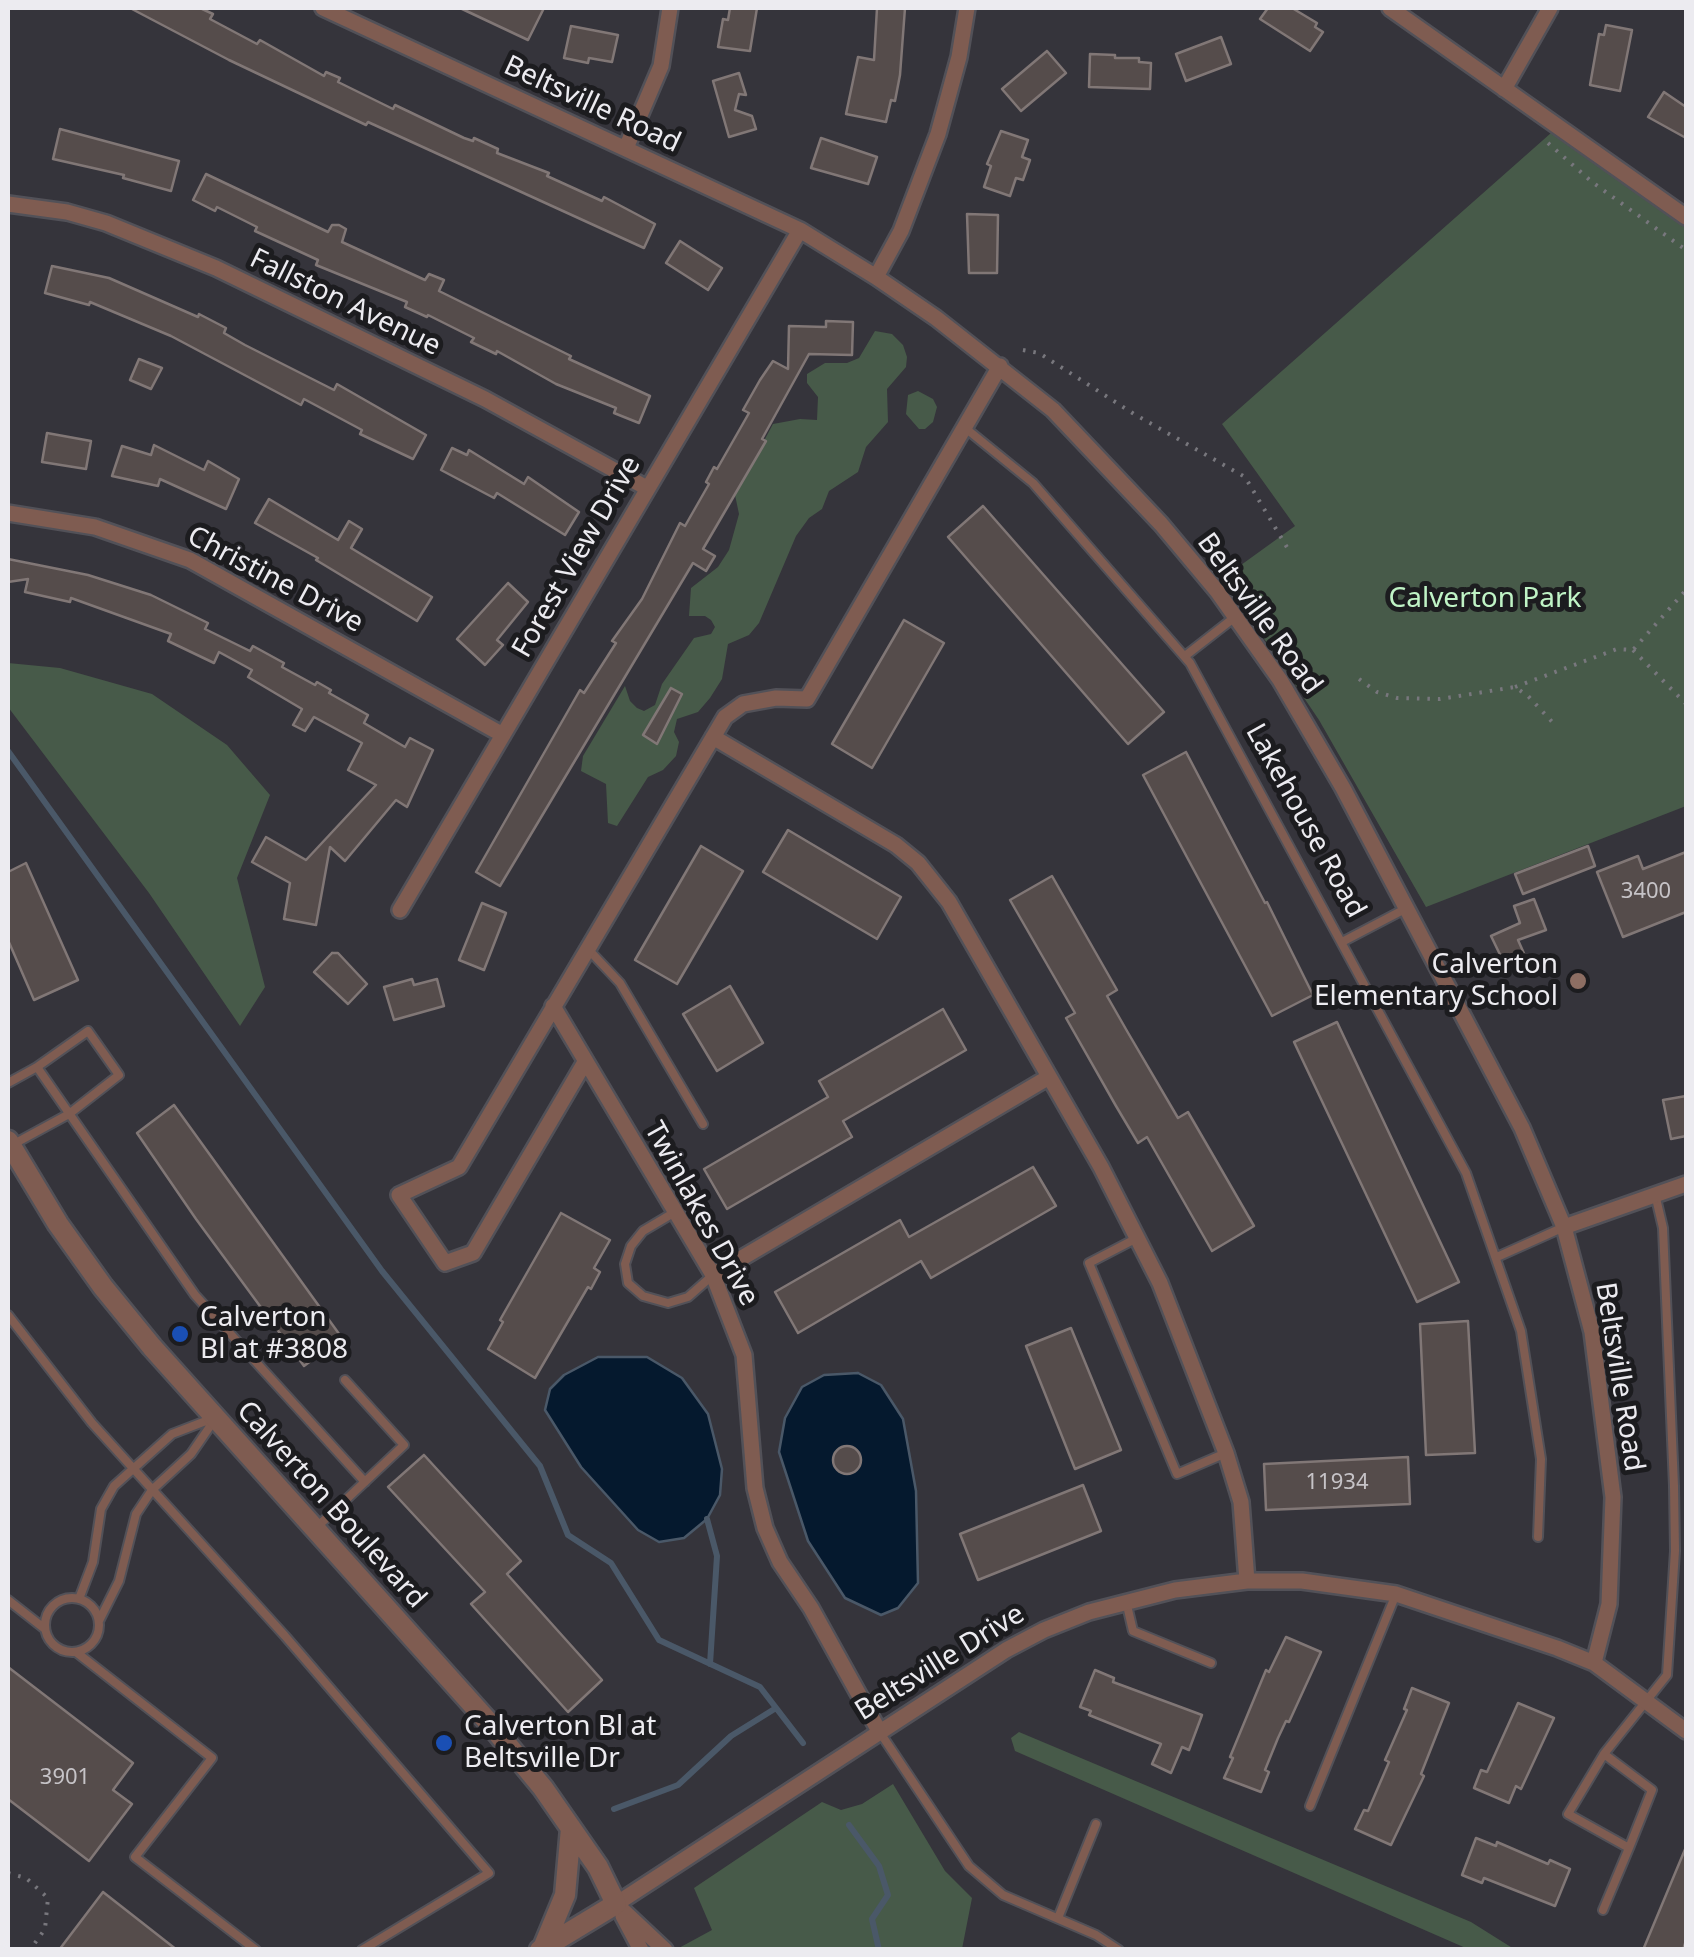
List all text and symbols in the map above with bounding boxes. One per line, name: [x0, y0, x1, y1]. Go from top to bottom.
street label: Beltsville Road: [498, 49, 686, 161]
street label: Fallston Avenue: [244, 242, 446, 364]
street label: Forest View Drive: [506, 450, 648, 664]
street label: Christine Drive: [181, 520, 369, 640]
street label: Beltsville Road: [1189, 527, 1329, 701]
park label: Calverton Park: [1388, 582, 1582, 616]
street label: Lakehouse Road: [1238, 718, 1372, 924]
house number: 3400: [1621, 879, 1671, 905]
place label: Calverton Elementary School: [1314, 948, 1558, 1014]
marker: Calverton Elementary School: [1567, 970, 1589, 992]
street label: Twinlakes Drive: [637, 1116, 765, 1312]
street label: Beltsville Road: [1587, 1280, 1651, 1474]
place label: Calverton Bl at #3808: [200, 1301, 348, 1367]
marker: Calverton Bl at #3808: [169, 1323, 191, 1345]
street label: Calverton Boulevard: [229, 1395, 433, 1615]
house number: 11934: [1306, 1470, 1368, 1496]
street label: Beltsville Drive: [849, 1598, 1031, 1728]
place label: Calverton Bl at Beltsville Dr: [464, 1710, 656, 1776]
marker: Calverton Bl at Beltsville Dr: [433, 1732, 455, 1754]
house number: 3901: [40, 1765, 90, 1791]

